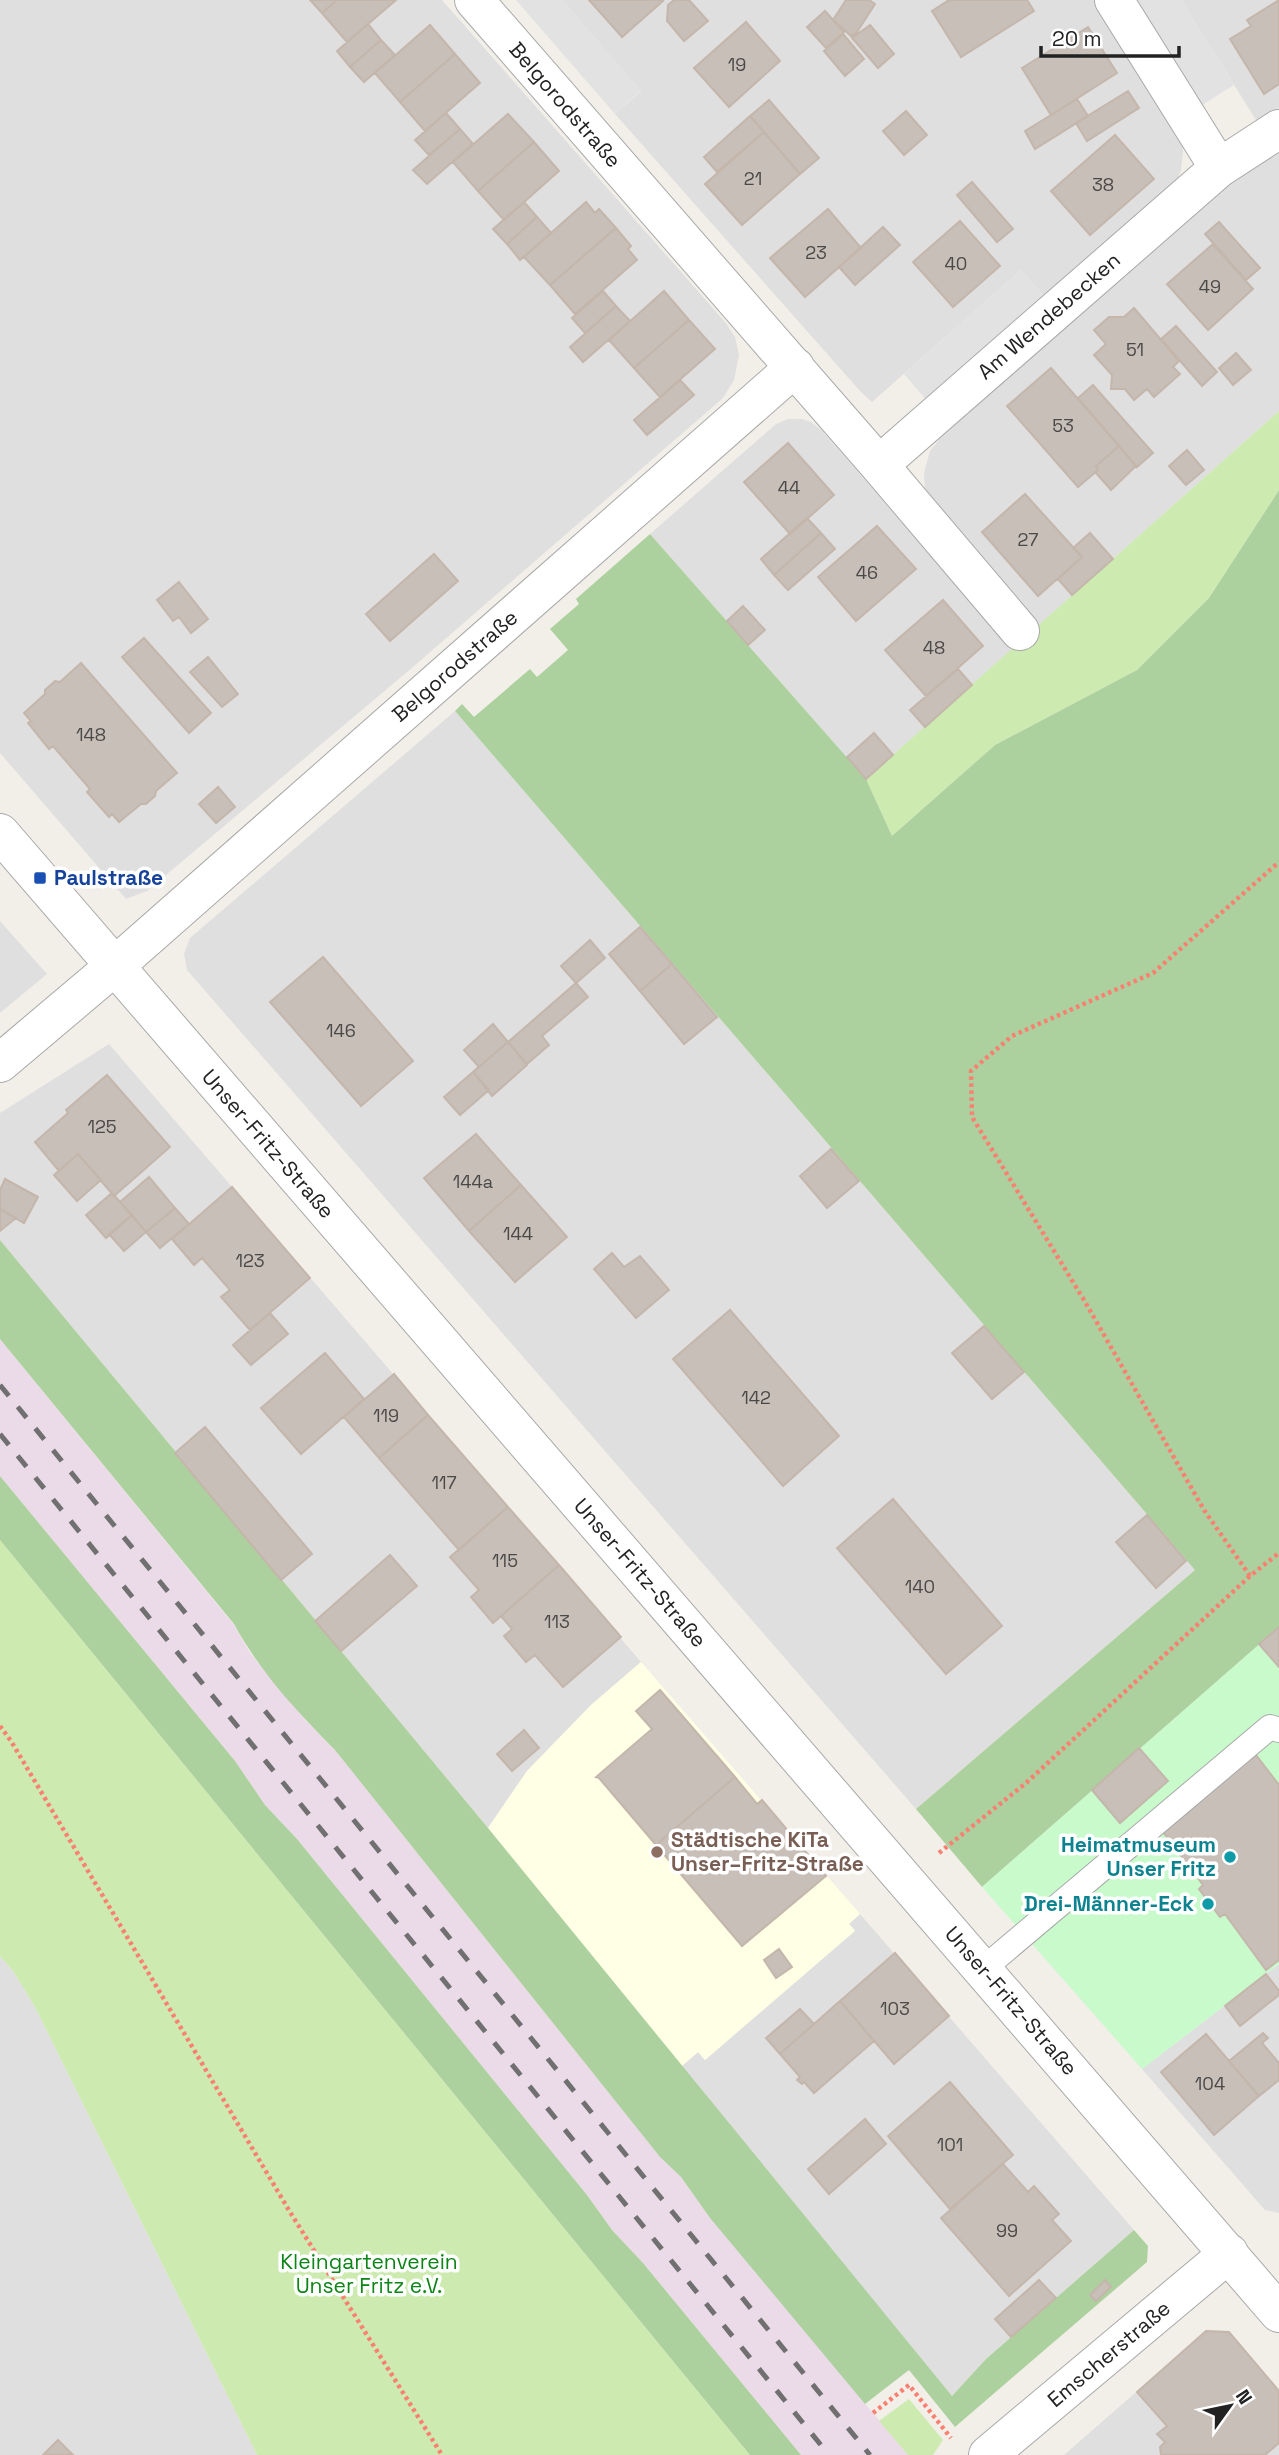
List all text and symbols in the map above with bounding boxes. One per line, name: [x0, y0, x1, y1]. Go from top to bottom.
scale bar: [1041, 14, 1179, 58]
text: 20 m: [1052, 25, 1102, 52]
street label: Belgorodstraße: [503, 36, 627, 173]
house number: 19: [728, 53, 746, 76]
house number: 21: [744, 167, 762, 190]
house number: 38: [1092, 173, 1114, 196]
house number: 23: [805, 241, 827, 264]
street label: Am Wendebecken: [972, 246, 1126, 385]
house number: 40: [945, 252, 967, 275]
house number: 49: [1199, 275, 1221, 298]
house number: 51: [1126, 338, 1144, 361]
house number: 53: [1052, 414, 1074, 437]
house number: 44: [778, 476, 800, 499]
house number: 27: [1018, 528, 1038, 551]
house number: 46: [856, 561, 878, 584]
street label: Belgorodstraße: [386, 604, 523, 728]
house number: 48: [923, 636, 945, 659]
house number: 148: [76, 723, 106, 746]
place label: Paulstraße: [54, 864, 163, 891]
marker: Paulstraße: [32, 870, 48, 886]
house number: 146: [326, 1019, 356, 1042]
street label: Unser-Fritz-Straße: [196, 1063, 341, 1224]
house number: 125: [87, 1115, 117, 1138]
house number: 144a: [453, 1170, 493, 1193]
house number: 144: [503, 1222, 533, 1245]
house number: 123: [235, 1249, 265, 1272]
house number: 142: [741, 1386, 771, 1409]
house number: 119: [373, 1404, 399, 1427]
house number: 117: [431, 1471, 457, 1494]
street label: Unser-Fritz-Straße: [568, 1492, 713, 1653]
house number: 115: [492, 1549, 518, 1572]
house number: 140: [905, 1575, 935, 1598]
house number: 113: [544, 1610, 570, 1633]
place label: Städtische KiTa Unser–Fritz-Straße: [671, 1826, 864, 1877]
place label: Heimatmuseum Unser Fritz: [1061, 1831, 1216, 1882]
marker: Städtische KiTa Unser–Fritz-Straße: [649, 1844, 665, 1860]
marker: Heimatmuseum Unser Fritz: [1222, 1849, 1238, 1865]
place label: Drei-Männer-Eck: [1024, 1890, 1194, 1917]
marker: Drei-Männer-Eck: [1200, 1896, 1216, 1912]
street label: Unser-Fritz-Straße: [939, 1920, 1084, 2081]
house number: 103: [880, 1997, 910, 2020]
house number: 104: [1195, 2072, 1225, 2095]
house number: 101: [937, 2133, 963, 2156]
house number: 99: [996, 2219, 1018, 2242]
park label: Kleingartenverein Unser Fritz e.V.: [280, 2248, 458, 2299]
street label: Emscherstraße: [1042, 2294, 1176, 2413]
north arrow: [1195, 2371, 1265, 2441]
text: N: [1230, 2385, 1258, 2409]

